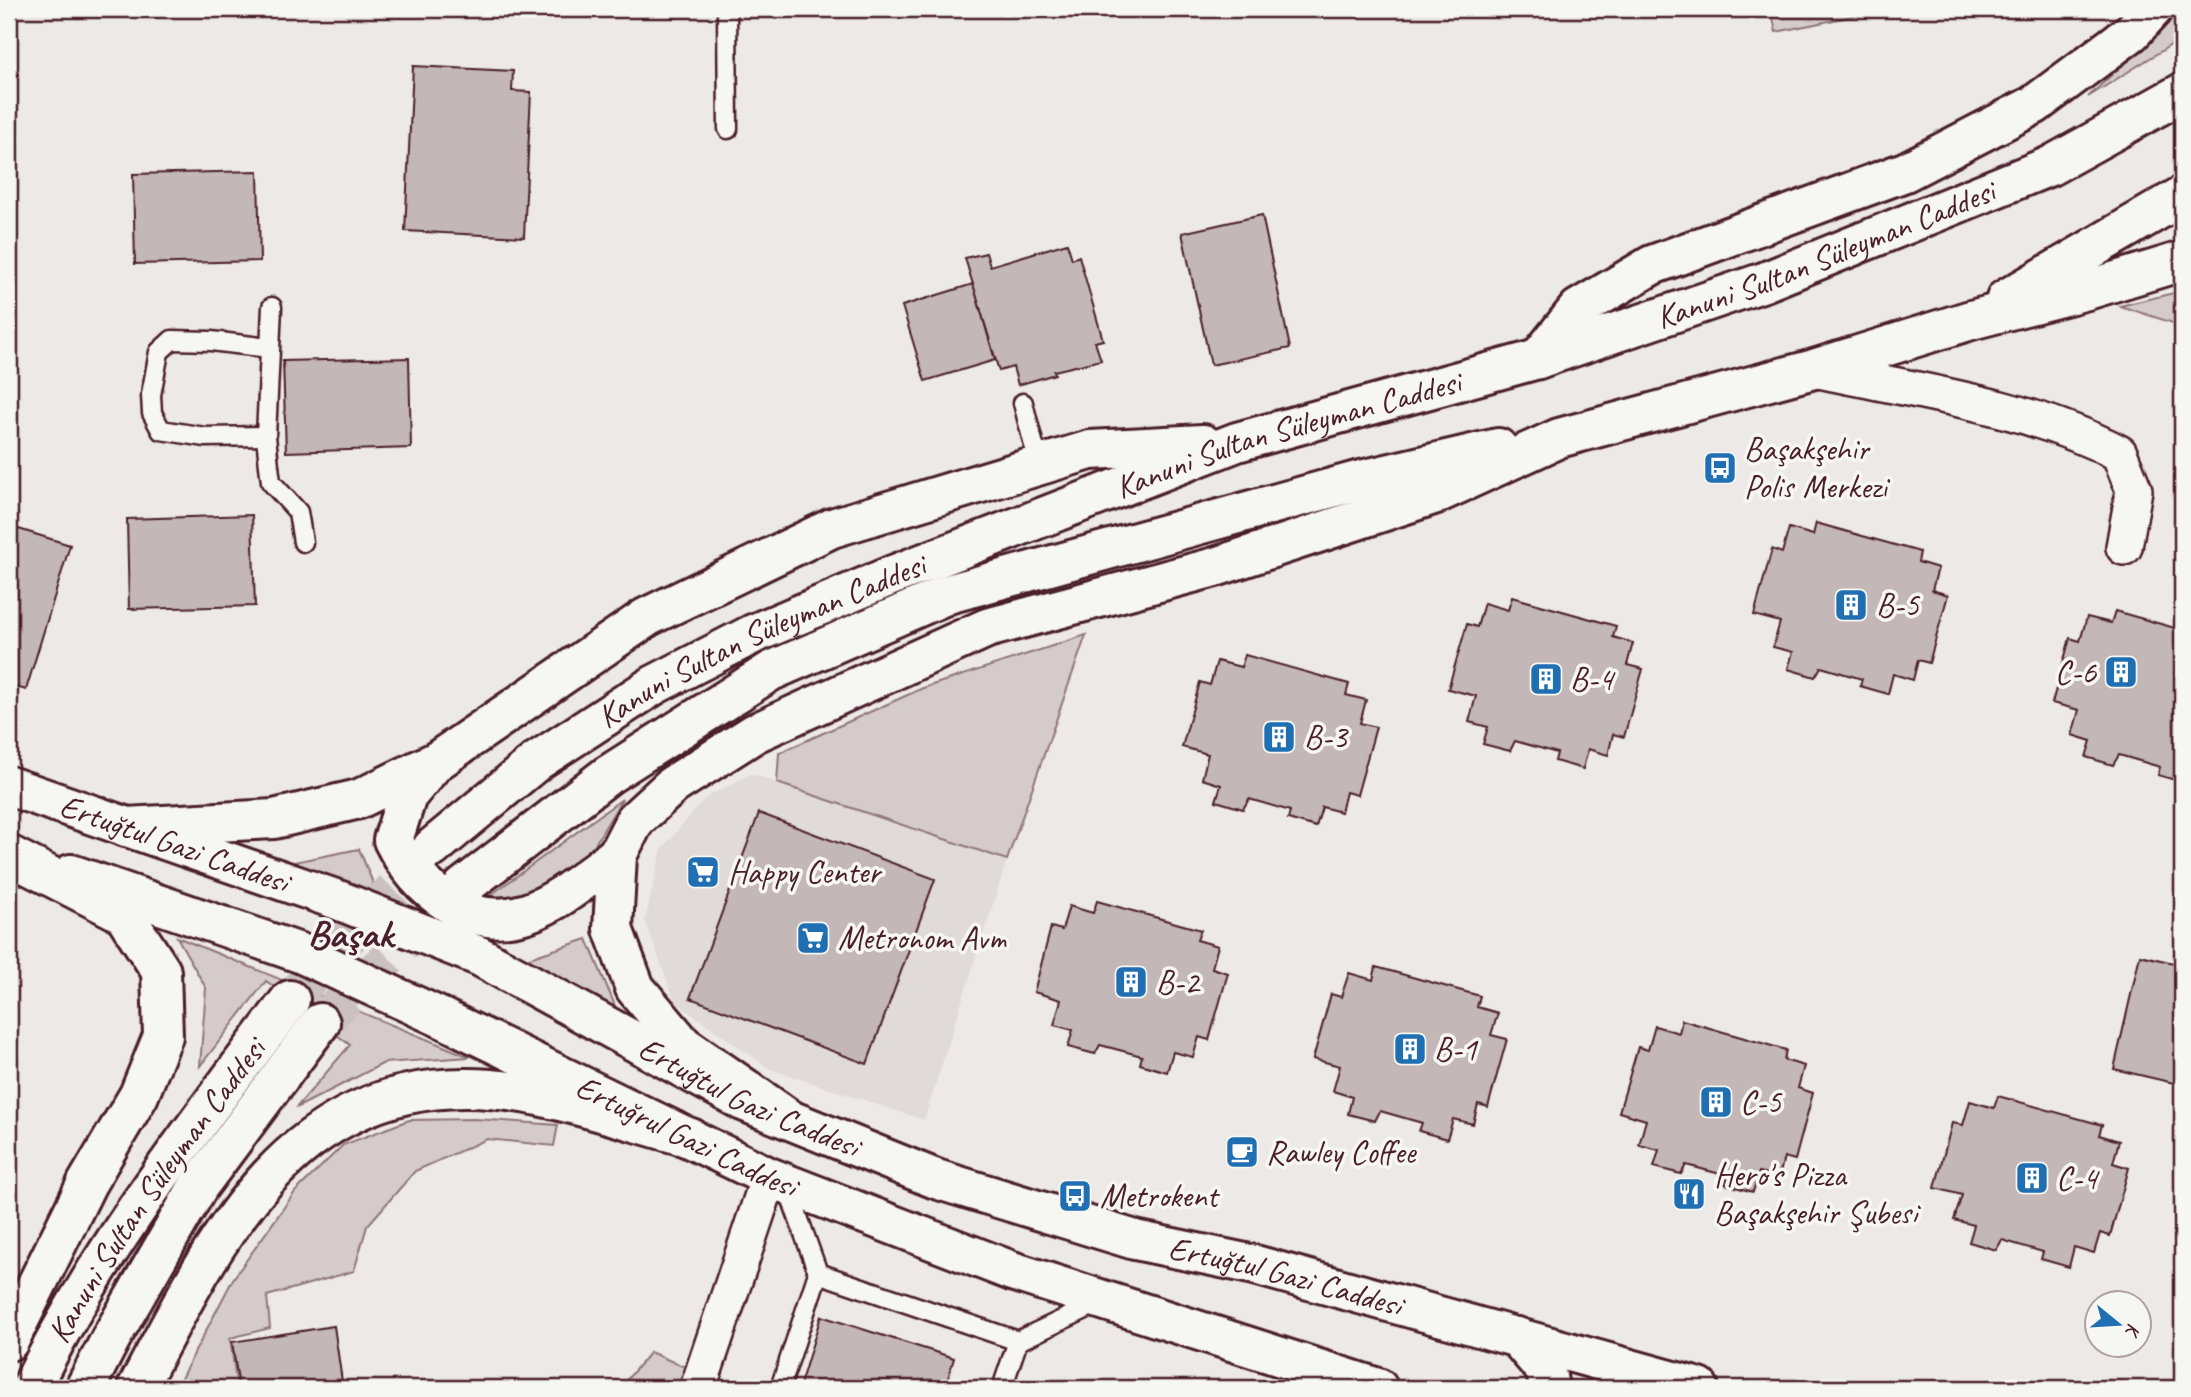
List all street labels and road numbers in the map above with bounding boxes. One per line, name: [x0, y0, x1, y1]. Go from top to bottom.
street label: Kanuni Sultan Süleyman Caddesi: [1651, 168, 2004, 338]
street label: Kanuni Sultan Süleyman Caddesi: [1109, 359, 1469, 508]
street label: Kanuni Sultan Süleyman Caddesi: [589, 542, 935, 737]
street label: Ertuğtul Gazi Caddesi: [54, 784, 298, 904]
street label: Kanuni Sultan Süleyman Caddesi: [37, 1027, 277, 1350]
street label: Ertuğtul Gazi Caddesi: [631, 1027, 869, 1168]
street label: Ertuğrul Gazi Caddesi: [569, 1065, 806, 1208]
street label: Ertuğtul Gazi Caddesi: [1165, 1227, 1410, 1327]

